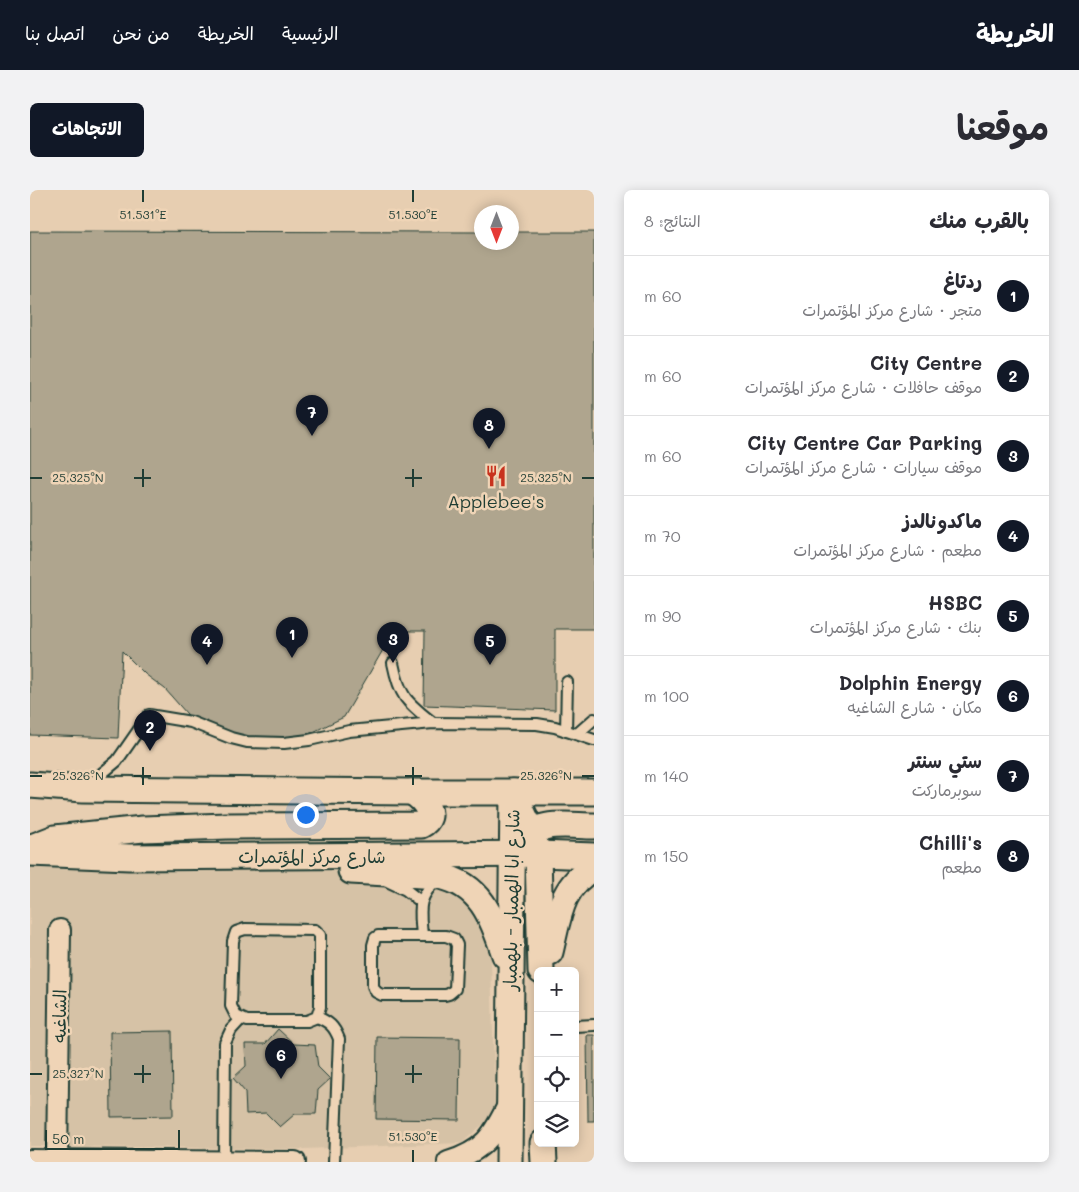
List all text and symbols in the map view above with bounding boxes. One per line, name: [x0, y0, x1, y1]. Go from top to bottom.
text: الخريطة: [976, 17, 1054, 48]
text: اتصل بنا: [25, 21, 85, 45]
text: من نحن: [113, 21, 170, 45]
text: الخريطة: [198, 21, 254, 45]
text: الرئيسية: [282, 21, 338, 45]
button: الاتجاهات: [30, 103, 144, 157]
text: موقعنا: [956, 103, 1049, 149]
north arrow: [474, 205, 519, 250]
text: 51.531°E: [120, 206, 167, 222]
text: 51.530°E: [389, 206, 438, 222]
text: بالقرب منك: [929, 206, 1029, 233]
text: النتائج: 8: [644, 210, 701, 231]
text: ردتاغ: [944, 268, 982, 293]
text: 60 m: [644, 285, 681, 306]
text: 1: [1009, 285, 1017, 306]
text: متجر · شارع مركز المؤتمرات: [802, 299, 982, 320]
text: City Centre: [870, 350, 982, 375]
text: 60 m: [644, 365, 681, 386]
text: 2: [1009, 365, 1017, 386]
text: موقف حافلات · شارع مركز المؤتمرات: [745, 376, 982, 397]
pin: 7: [296, 395, 328, 436]
pin: 8: [473, 408, 505, 449]
text: City Centre Car Parking: [747, 430, 982, 455]
text: 60 m: [644, 445, 681, 466]
text: 3: [1008, 445, 1018, 466]
text: موقف سيارات · شارع مركز المؤتمرات: [745, 456, 982, 477]
restaurant icon: Applebee's: [483, 463, 509, 489]
text: 25.325°N: [52, 469, 104, 485]
text: 25.325°N: [520, 469, 572, 485]
place label: Applebee's: [448, 489, 544, 513]
text: ماكدونالدز: [903, 508, 982, 533]
text: 70 m: [644, 525, 681, 546]
text: 4: [1008, 525, 1018, 546]
text: مطعم · شارع مركز المؤتمرات: [793, 539, 982, 560]
text: HSBC: [928, 590, 982, 615]
text: 90 m: [644, 605, 681, 626]
text: 5: [1008, 605, 1018, 626]
text: بنك · شارع مركز المؤتمرات: [810, 616, 982, 637]
pin: 1: [276, 617, 308, 658]
pin: 3: [377, 622, 409, 663]
pin: 4: [191, 624, 223, 665]
pin: 5: [474, 624, 506, 665]
text: Dolphin Energy: [839, 670, 982, 695]
text: 100 m: [644, 685, 689, 706]
text: 6: [1008, 685, 1018, 706]
text: مكان · شارع الشاغيه: [847, 696, 982, 717]
pin: 2: [134, 710, 166, 751]
text: ستي سنتر: [908, 748, 982, 773]
text: 140 m: [644, 765, 688, 786]
text: 7: [1009, 765, 1017, 786]
text: 25.326°N: [52, 767, 104, 783]
text: 25.326°N: [520, 767, 572, 783]
text: سوبرماركت: [912, 779, 982, 800]
your location: [293, 802, 319, 828]
street label: شارع ابا الهمبار - بلهمبار: [497, 809, 526, 993]
text: Chilli's: [919, 830, 982, 855]
street label: شارع مركز المؤتمرات: [238, 844, 386, 869]
text: 150 m: [644, 845, 688, 866]
text: 8: [1008, 845, 1018, 866]
text: مطعم: [942, 856, 982, 877]
map controls: [534, 967, 579, 1147]
button: +: [534, 967, 579, 1012]
street label: الشاغيه: [47, 989, 71, 1043]
button: −: [534, 1012, 579, 1057]
pin: 6: [265, 1038, 297, 1079]
button: locate: [534, 1057, 579, 1102]
text: 25.327°N: [52, 1065, 104, 1081]
button: layers: [534, 1102, 579, 1147]
scale bar: [45, 1127, 180, 1150]
text: 51.530°E: [389, 1128, 438, 1144]
text: 50 m: [52, 1129, 84, 1148]

